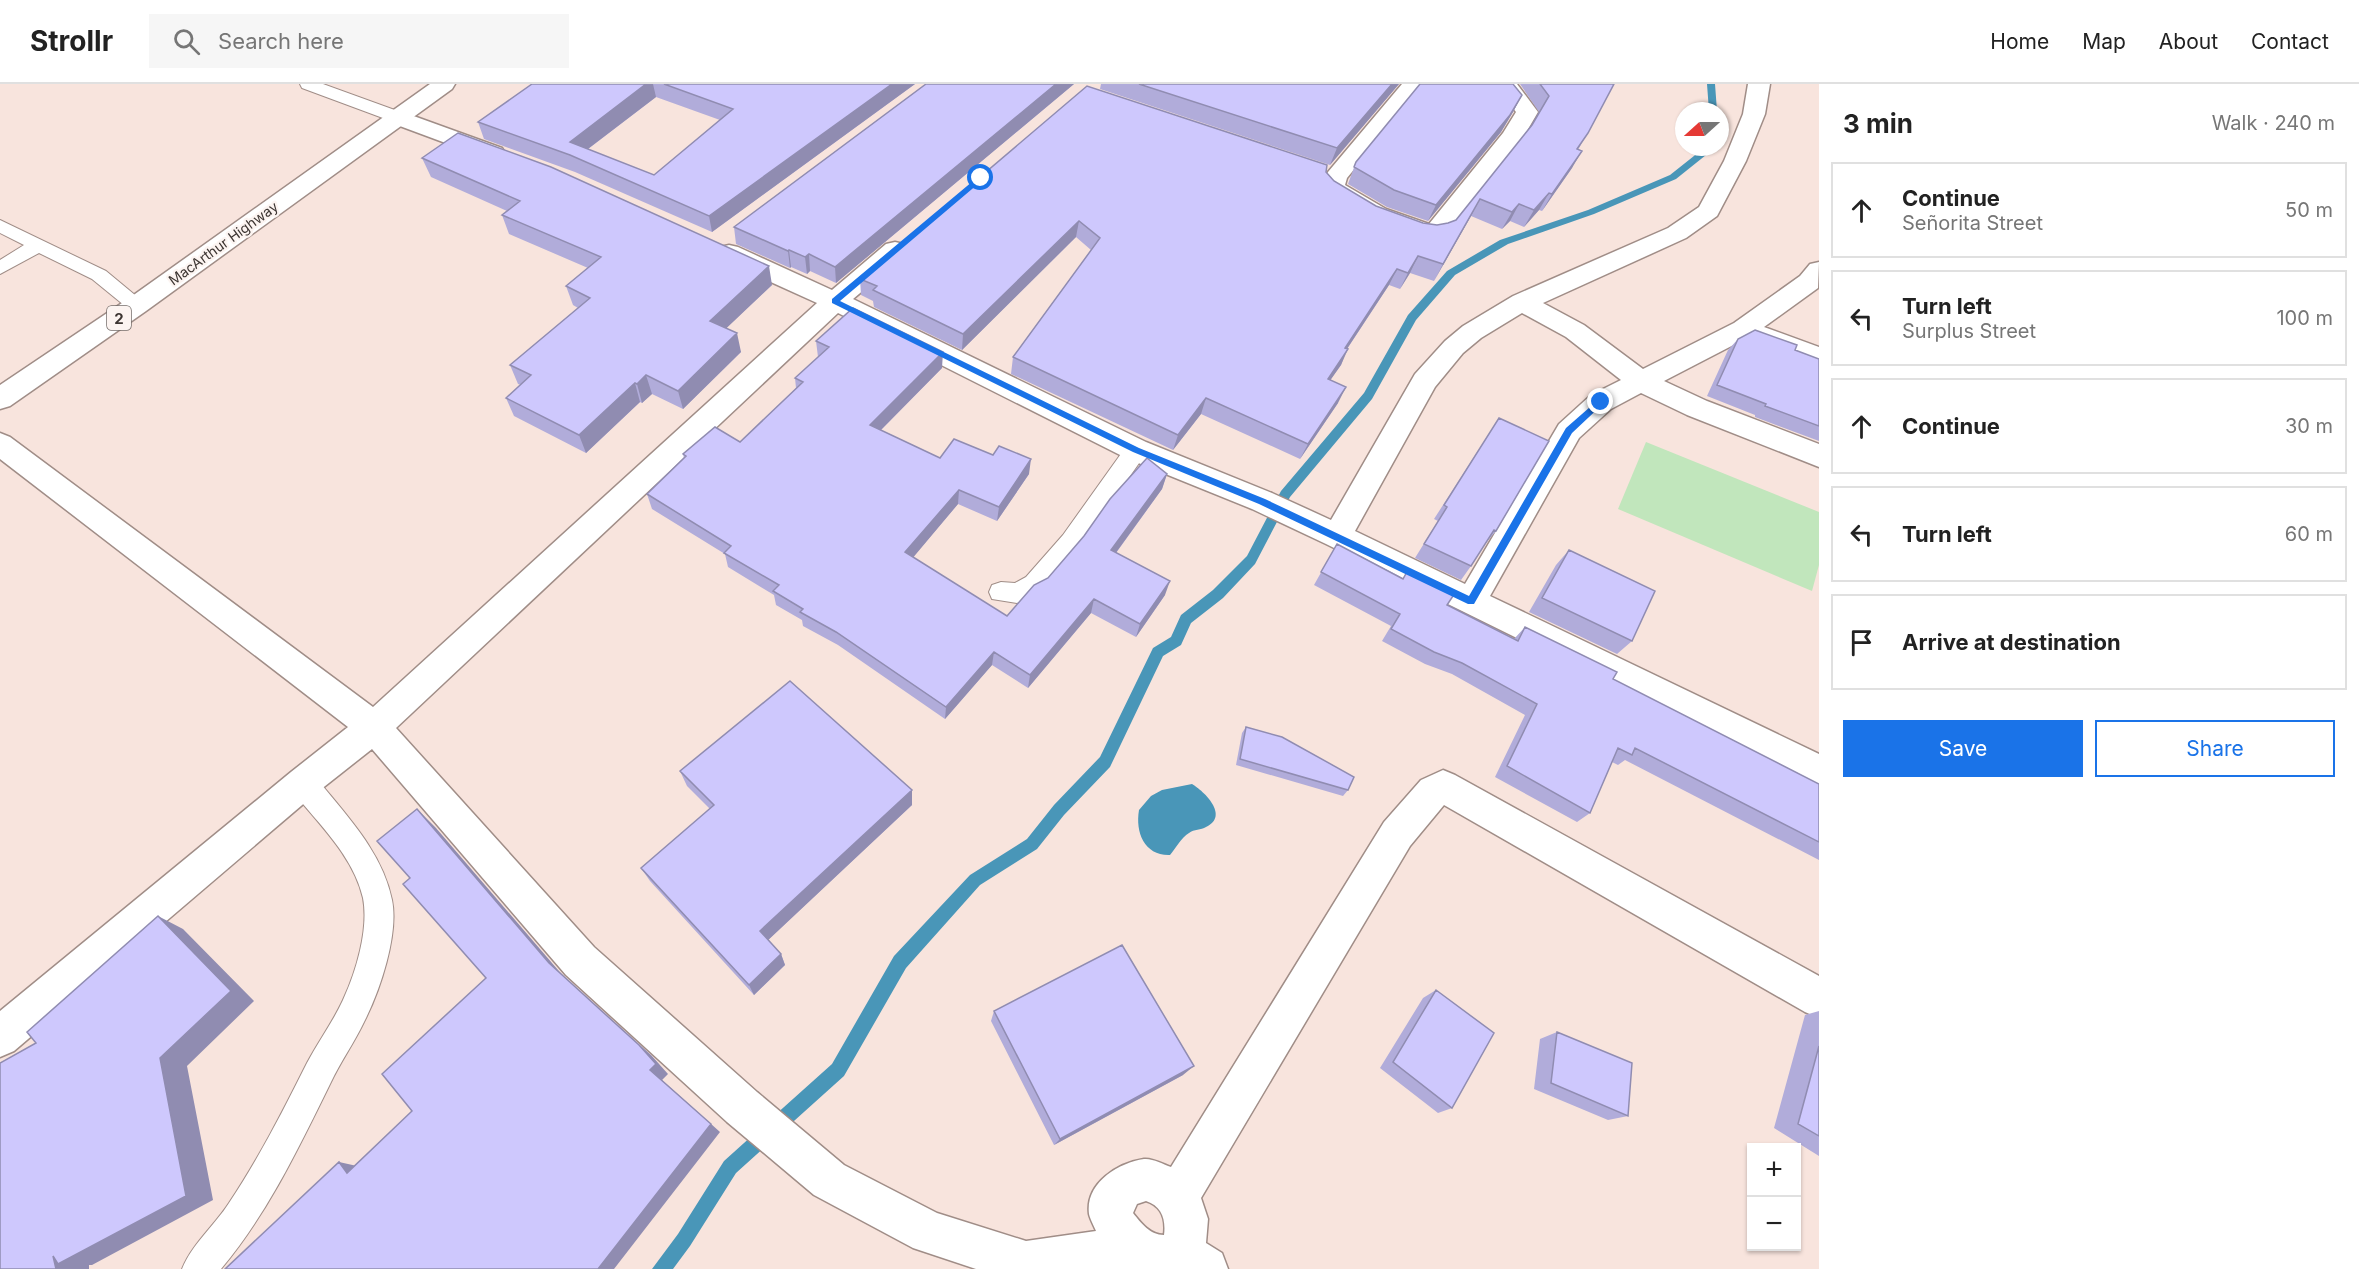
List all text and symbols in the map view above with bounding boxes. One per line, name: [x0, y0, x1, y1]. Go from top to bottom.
search box: [149, 14, 569, 68]
text: Strollr: [30, 24, 113, 58]
icon: search: [170, 25, 203, 58]
text: Search here: [218, 28, 344, 54]
text: Home: [1990, 29, 2049, 54]
text: Map: [2082, 29, 2126, 54]
text: About: [2159, 29, 2218, 54]
text: Contact: [2251, 29, 2329, 54]
north arrow: [1675, 102, 1729, 156]
text: 3 min: [1843, 108, 1913, 139]
text: Walk · 240 m: [2212, 111, 2335, 135]
route start: [967, 164, 993, 190]
text: Continue: [1902, 185, 2000, 211]
icon: ahead: [1845, 194, 1878, 227]
street label: MacArthur Highway: [165, 197, 281, 288]
text: 50 m: [2285, 198, 2333, 222]
text: Señorita Street: [1902, 211, 2043, 235]
text: Turn left: [1902, 293, 1992, 319]
icon: left: [1845, 302, 1878, 335]
road number: 2: [107, 306, 131, 330]
text: 100 m: [2276, 306, 2333, 330]
text: Surplus Street: [1902, 319, 2036, 343]
route end: [1587, 388, 1613, 414]
icon: ahead: [1845, 410, 1878, 443]
text: Continue: [1902, 413, 2000, 439]
text: 30 m: [2285, 414, 2333, 438]
icon: left: [1845, 518, 1878, 551]
text: Turn left: [1902, 521, 1992, 547]
text: 60 m: [2285, 522, 2333, 546]
icon: arrive: [1845, 626, 1878, 659]
text: Arrive at destination: [1902, 629, 2121, 655]
button: Save: [1843, 720, 2083, 777]
button: Share: [2095, 720, 2335, 777]
map controls: [1747, 1143, 1801, 1251]
button: +: [1747, 1143, 1801, 1197]
button: −: [1747, 1197, 1801, 1251]

